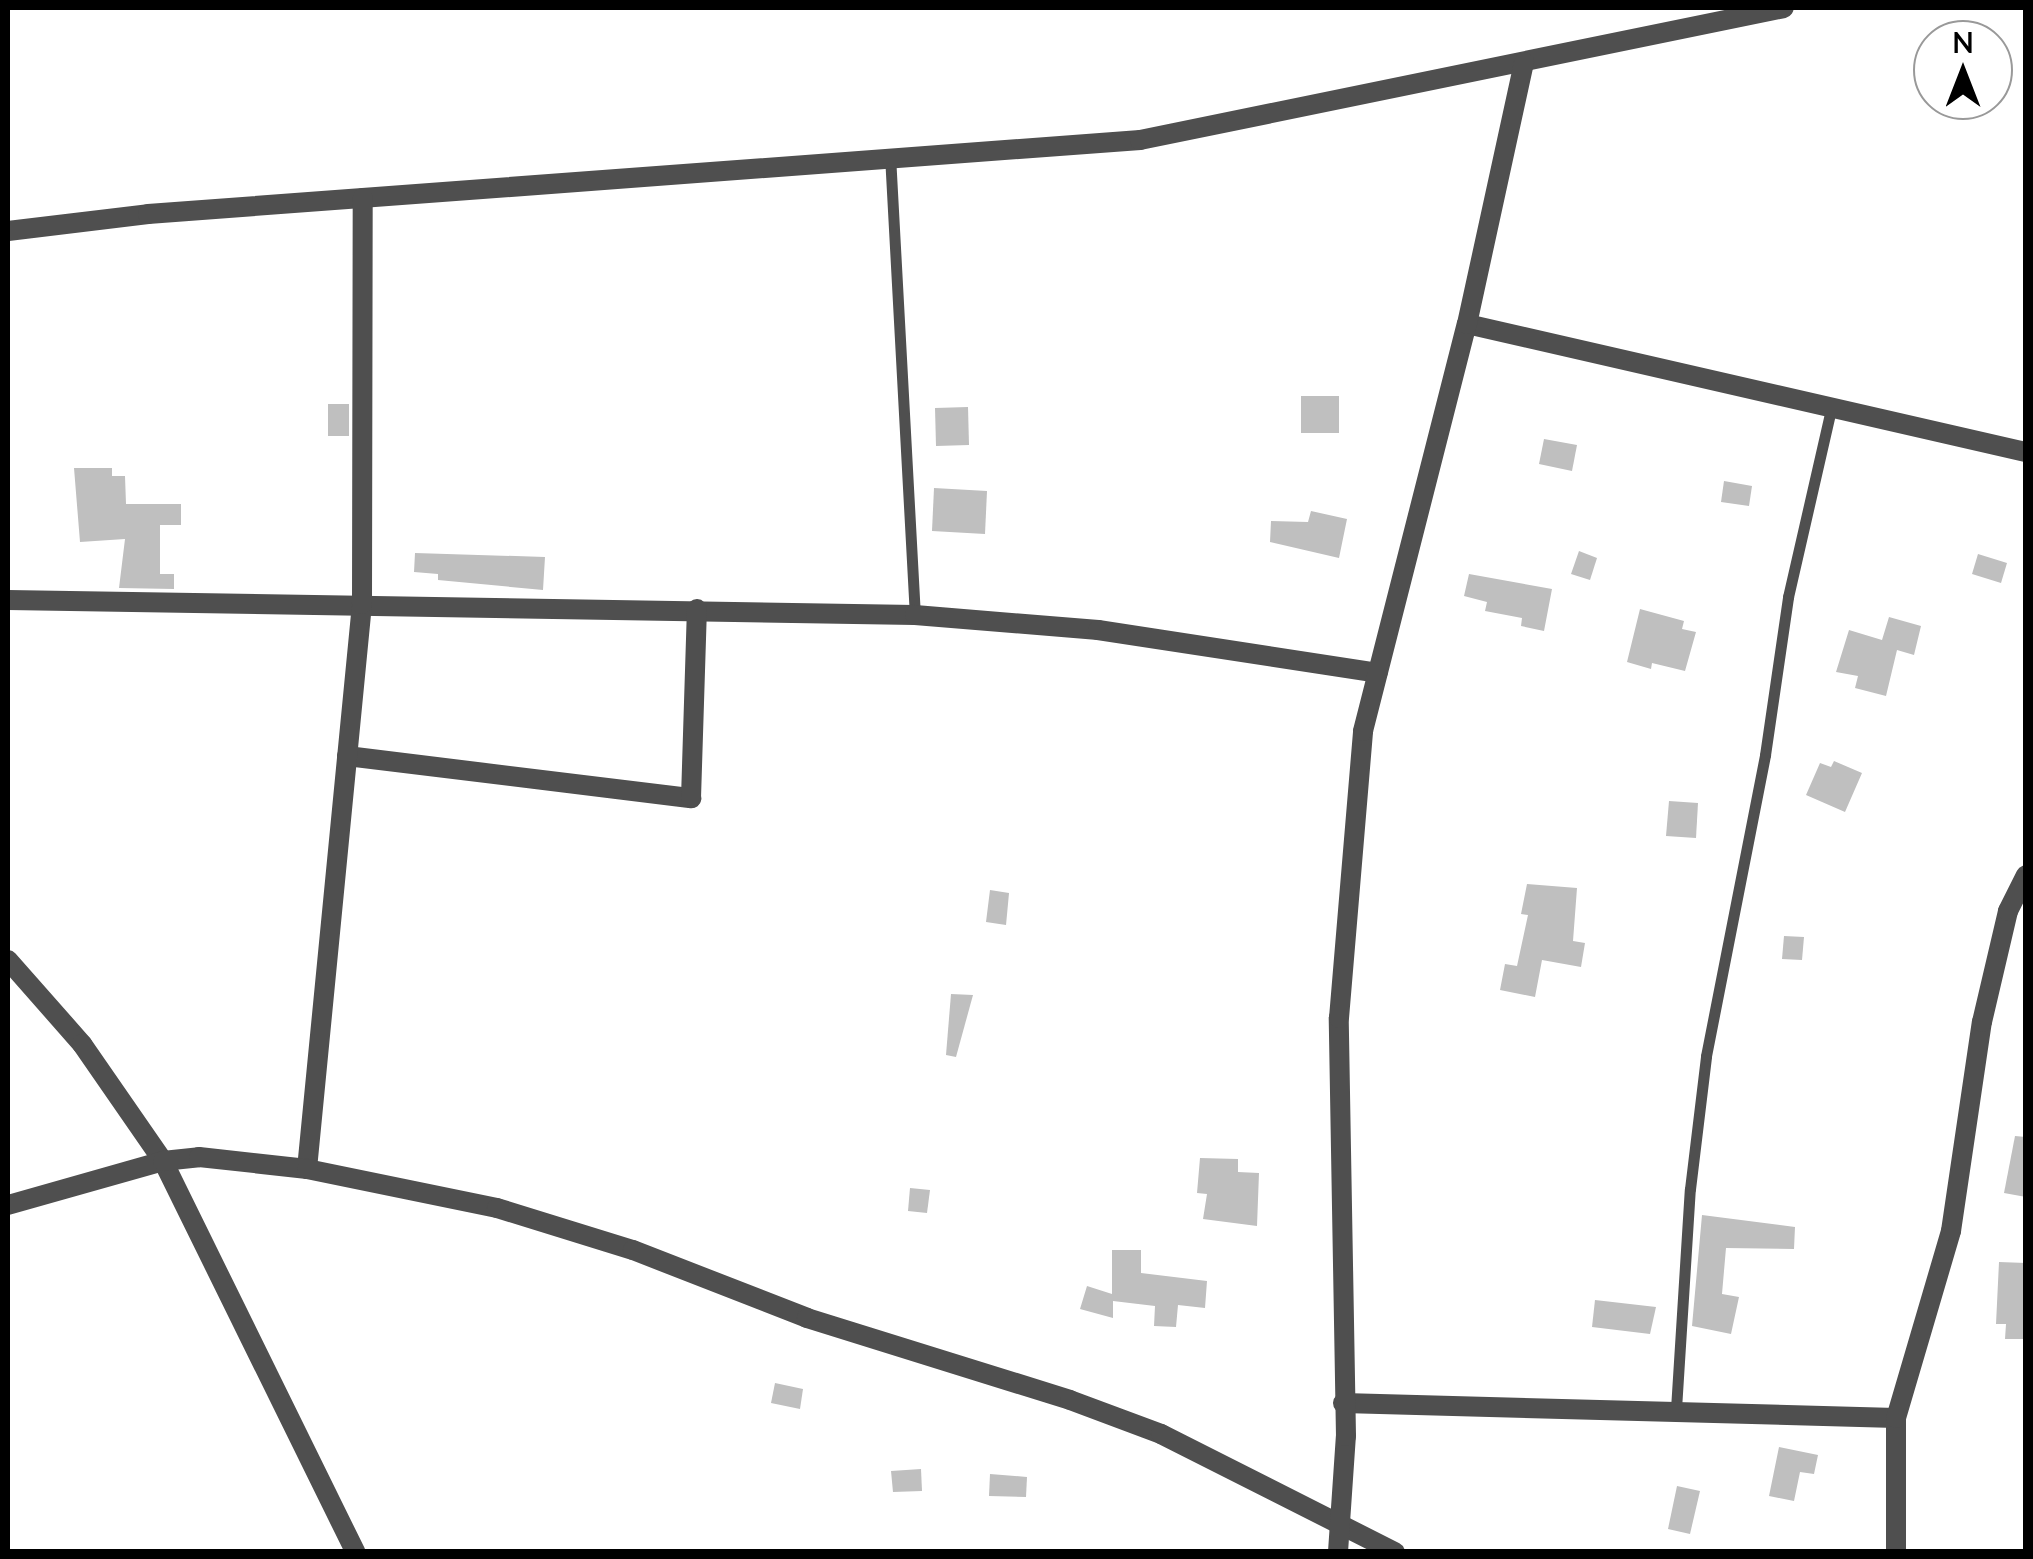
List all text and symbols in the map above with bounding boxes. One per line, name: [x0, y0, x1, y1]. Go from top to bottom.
north arrow: [1913, 20, 2013, 120]
text: N: [1952, 25, 1974, 59]

